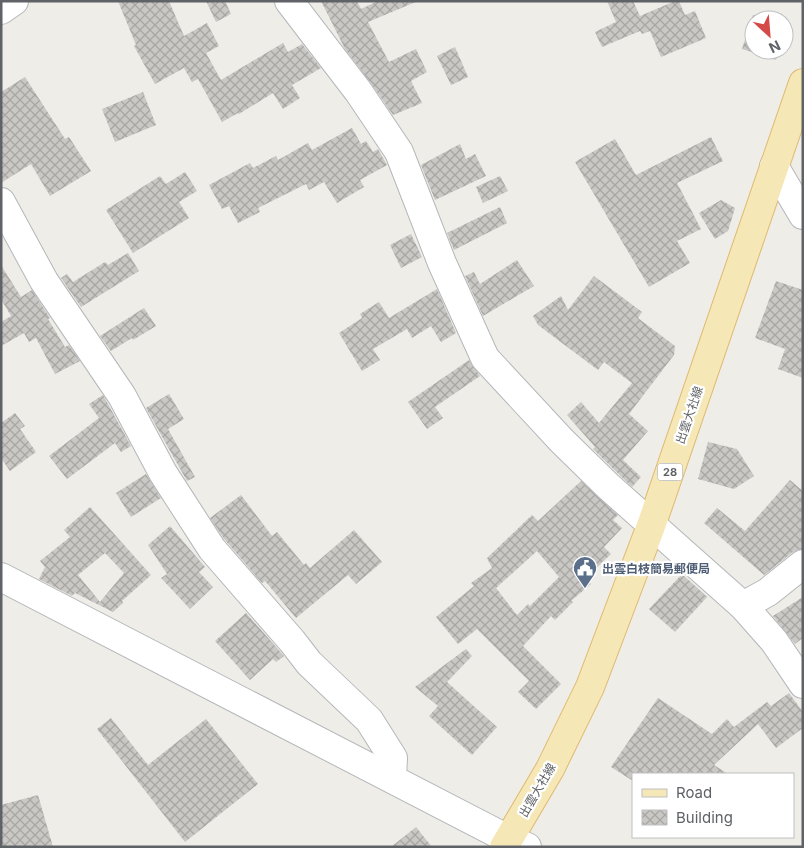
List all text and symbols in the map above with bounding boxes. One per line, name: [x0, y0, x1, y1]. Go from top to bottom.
north arrow: [744, 10, 794, 60]
text: N: [766, 37, 783, 57]
street label: 出雲大社線: [672, 384, 706, 446]
road number: 28: [658, 464, 682, 481]
public building icon: 出雲白枝簡易郵便局: [572, 555, 598, 589]
place label: 出雲白枝簡易郵便局: [602, 561, 710, 576]
street label: 出雲大社線: [516, 760, 558, 820]
legend: [632, 773, 794, 838]
text: Road: [676, 783, 712, 802]
text: Building: [676, 808, 733, 827]

